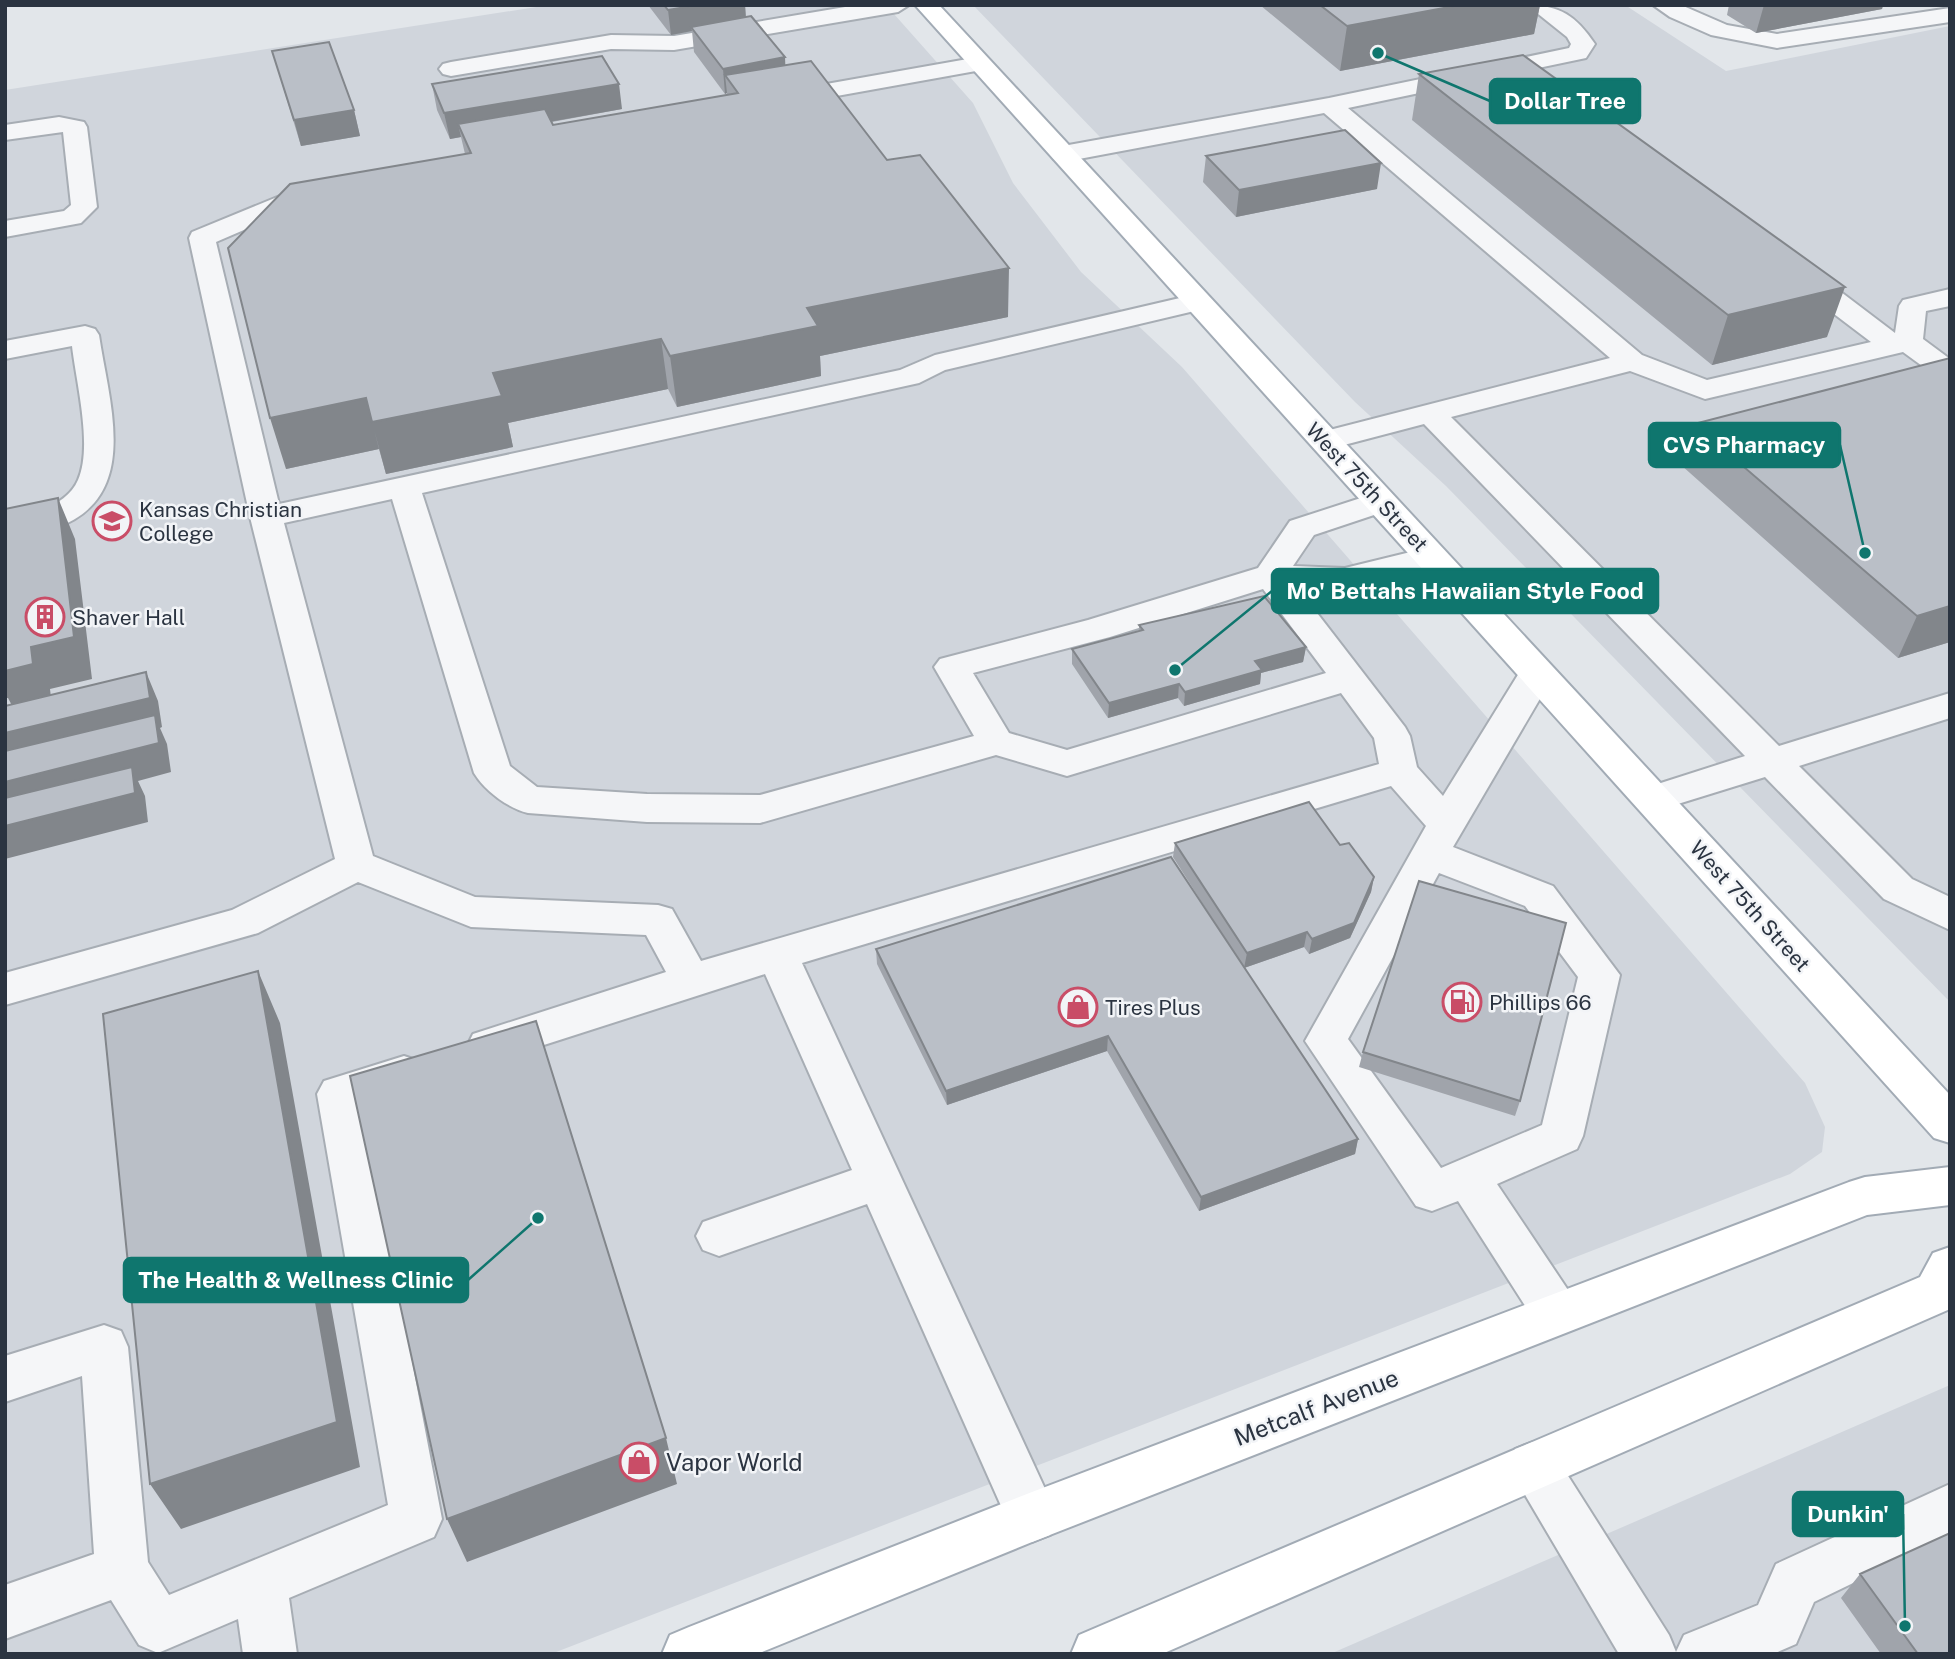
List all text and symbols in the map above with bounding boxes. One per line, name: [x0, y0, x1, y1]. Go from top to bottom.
callout: Dollar Tree: [1490, 79, 1640, 123]
text: Dollar Tree: [1504, 87, 1626, 114]
street label: West 75th Street: [1301, 417, 1433, 557]
callout: CVS Pharmacy: [1649, 423, 1840, 467]
text: CVS Pharmacy: [1663, 431, 1825, 458]
place label: Kansas Christian College: [139, 497, 302, 546]
school or university icon: Kansas Christian College: [91, 500, 133, 542]
callout: Mo' Bettahs Hawaiian Style Food: [1272, 569, 1658, 613]
text: Mo' Bettahs Hawaiian Style Food: [1286, 577, 1644, 604]
building icon: Shaver Hall: [24, 596, 66, 638]
place label: Shaver Hall: [72, 605, 185, 630]
street label: West 75th Street: [1685, 835, 1815, 977]
fuel station icon: Phillips 66: [1441, 981, 1483, 1023]
shop icon: Tires Plus: [1057, 986, 1099, 1028]
place label: Phillips 66: [1489, 990, 1592, 1015]
place label: Tires Plus: [1105, 995, 1201, 1020]
callout: The Health & Wellness Clinic: [124, 1258, 468, 1302]
text: The Health & Wellness Clinic: [138, 1266, 454, 1293]
street label: Metcalf Avenue: [1230, 1363, 1402, 1451]
shop icon: Vapor World: [618, 1441, 660, 1483]
place label: Vapor World: [666, 1448, 803, 1476]
callout: Dunkin': [1793, 1492, 1903, 1536]
text: Dunkin': [1807, 1500, 1889, 1527]

